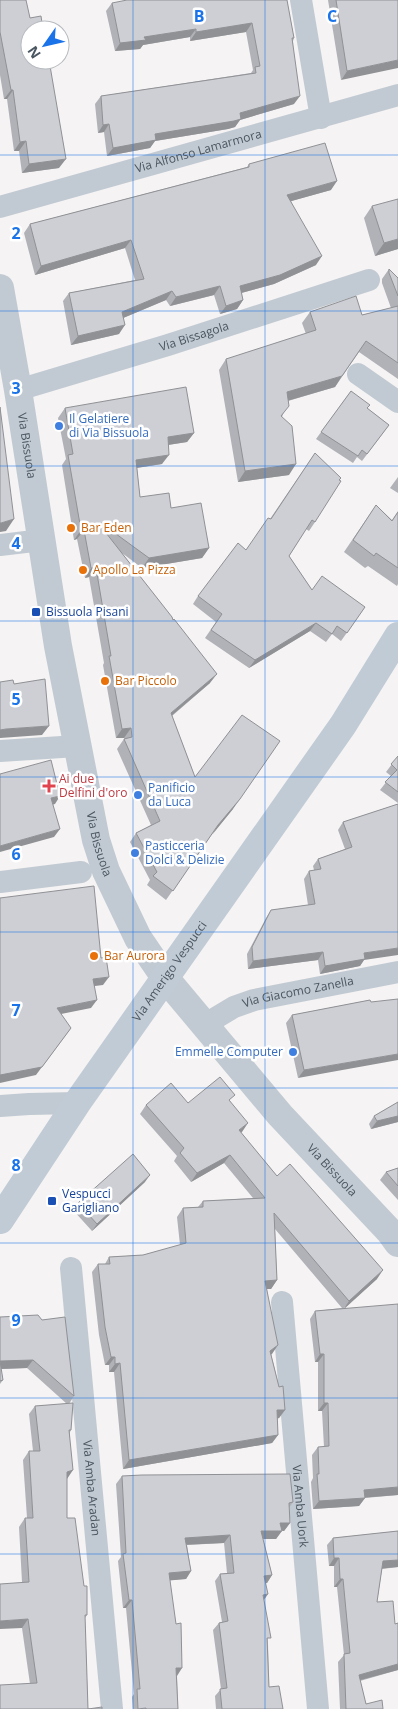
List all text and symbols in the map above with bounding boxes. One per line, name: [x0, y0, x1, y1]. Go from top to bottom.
text: B: [194, 5, 204, 27]
text: C: [327, 5, 337, 27]
north arrow: [20, 20, 70, 70]
text: N: [23, 43, 45, 63]
street label: Via Alfonso Lamarmora: [133, 125, 263, 177]
text: 2: [11, 222, 21, 244]
street label: Via Bissagola: [157, 317, 231, 355]
text: 3: [11, 377, 21, 399]
place label: Il Gelatiere di Via Bissuola: [69, 410, 149, 441]
street label: Via Bissuola: [14, 412, 41, 480]
marker: Il Gelatiere di Via Bissuola: [53, 420, 65, 432]
place label: Bar Eden: [81, 519, 132, 536]
marker: Bar Eden: [65, 522, 77, 534]
text: 4: [11, 532, 21, 554]
place label: Apollo La Pizza: [93, 561, 176, 578]
marker: Apollo La Pizza: [77, 564, 89, 576]
place label: Bissuola Pisani: [46, 603, 129, 620]
marker: Bissuola Pisani: [30, 606, 42, 618]
place label: Bar Piccolo: [115, 672, 177, 689]
marker: Bar Piccolo: [99, 675, 111, 687]
text: 5: [11, 688, 21, 710]
place label: Ai due Delfini d'oro: [59, 770, 127, 801]
place label: Panificio da Luca: [148, 779, 195, 810]
marker: Ai due Delfini d'oro: [43, 780, 55, 792]
marker: Panificio da Luca: [132, 789, 144, 801]
street label: Via Bissuola: [83, 810, 116, 879]
place label: Pasticceria Dolci & Delizie: [145, 837, 225, 868]
text: 6: [11, 843, 21, 865]
marker: Pasticceria Dolci & Delizie: [129, 847, 141, 859]
street label: Via Amerigo Vespucci: [128, 918, 210, 1025]
place label: Bar Aurora: [104, 947, 165, 964]
marker: Bar Aurora: [88, 950, 100, 962]
street label: Via Giacomo Zanella: [240, 972, 355, 1011]
text: 7: [11, 999, 21, 1021]
place label: Emmelle Computer: [175, 1043, 283, 1060]
marker: Emmelle Computer: [287, 1046, 299, 1058]
street label: Via Bissuola: [303, 1140, 361, 1200]
text: 8: [11, 1154, 21, 1176]
place label: Vespucci Garigliano: [62, 1185, 119, 1216]
marker: Vespucci Garigliano: [46, 1195, 58, 1207]
text: 9: [11, 1309, 21, 1331]
street label: Via Amba Aradan: [79, 1439, 105, 1537]
street label: Via Amba Uork: [288, 1464, 313, 1549]

